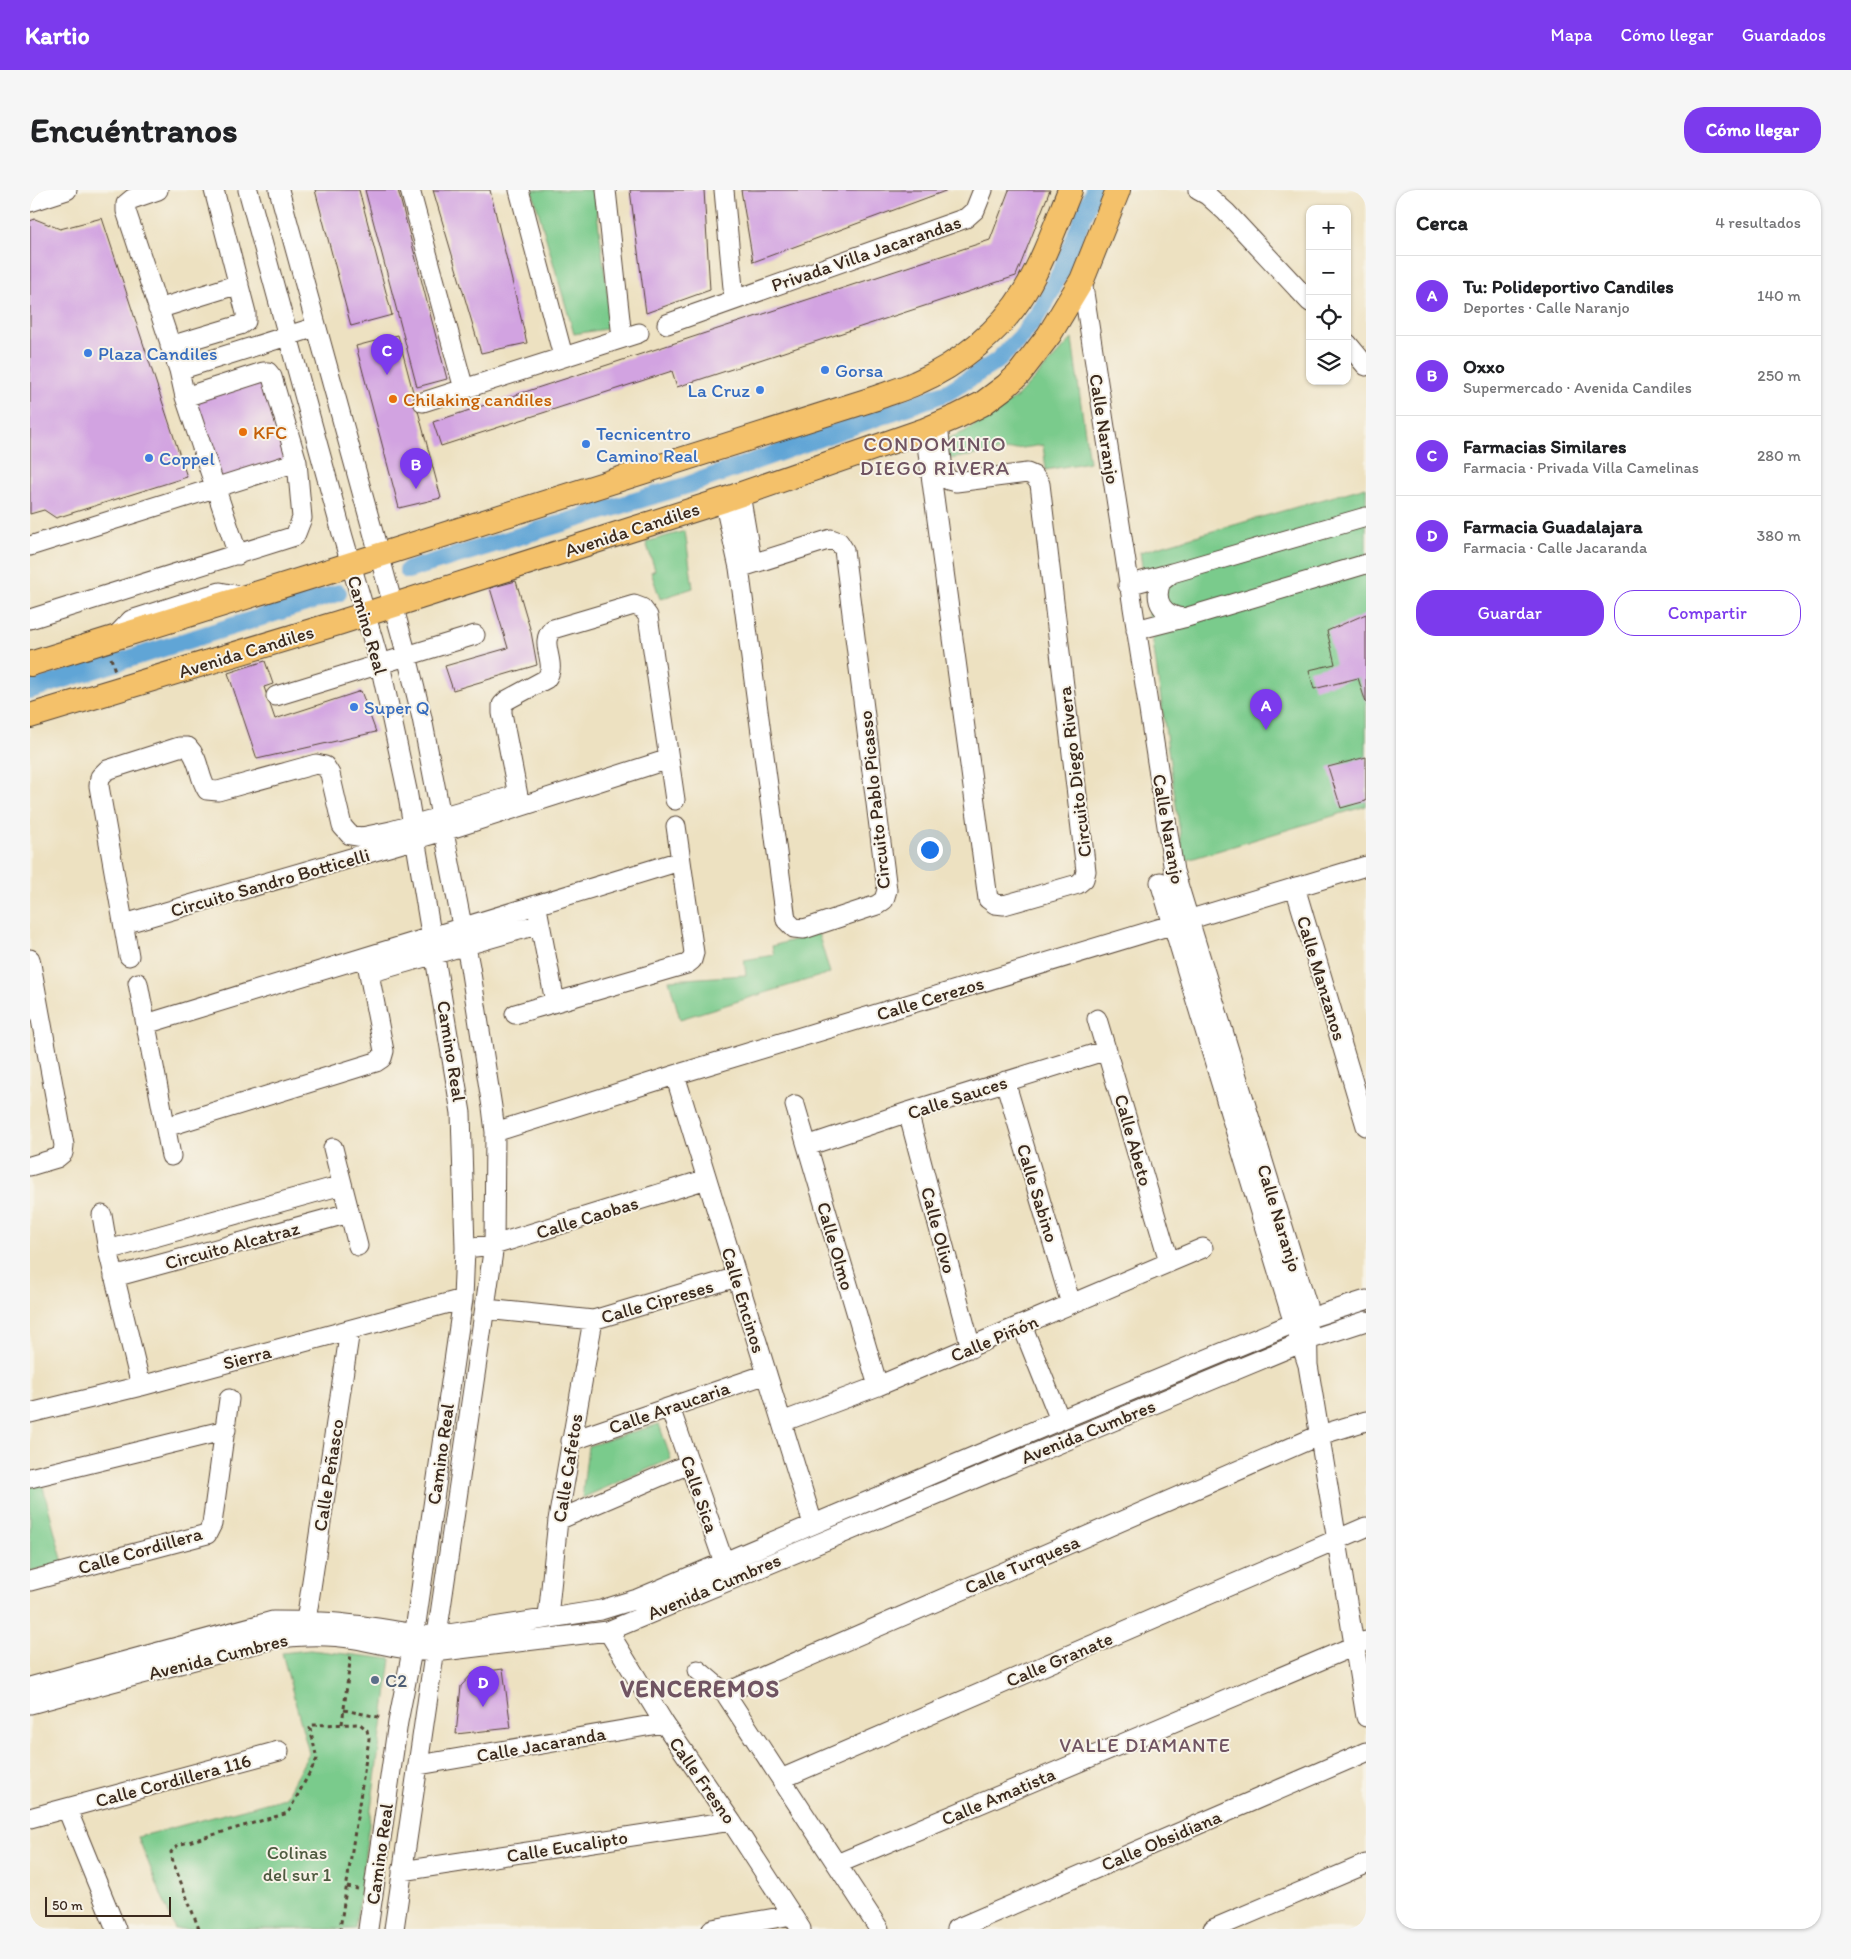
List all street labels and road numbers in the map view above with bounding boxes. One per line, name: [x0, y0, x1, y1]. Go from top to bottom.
street label: Privada Villa Jacarandas: [768, 210, 964, 297]
street label: Calle Naranjo: [1084, 372, 1125, 486]
street label: Avenida Candiles: [562, 497, 702, 562]
street label: Camino Real: [342, 573, 393, 678]
street label: Avenida Candiles: [176, 620, 316, 683]
street label: Circuito Diego Rivera: [1053, 685, 1096, 859]
street label: Circuito Pablo Picasso: [854, 709, 895, 890]
street label: Calle Naranjo: [1148, 772, 1190, 886]
street label: Circuito Sandro Botticelli: [168, 843, 372, 922]
street label: Calle Manzanos: [1292, 913, 1351, 1043]
street label: Calle Cerezos: [874, 971, 987, 1026]
street label: Camino Real: [432, 999, 471, 1104]
street label: Calle Sauces: [904, 1071, 1010, 1124]
street label: Calle Abeto: [1109, 1092, 1158, 1189]
street label: Calle Sabino: [1012, 1141, 1063, 1245]
street label: Calle Naranjo: [1252, 1162, 1307, 1275]
street label: Calle Olivo: [916, 1184, 961, 1276]
street label: Calle Caobas: [533, 1191, 641, 1244]
street label: Calle Olmo: [812, 1199, 859, 1293]
street label: Circuito Alcatraz: [162, 1216, 302, 1274]
street label: Calle Encinos: [717, 1244, 771, 1356]
street label: Calle Cipreses: [598, 1274, 716, 1329]
street label: Calle Piñón: [947, 1310, 1042, 1367]
street label: Sierra: [220, 1340, 274, 1375]
street label: Calle Araucaria: [606, 1376, 733, 1439]
street label: Avenida Cumbres: [1018, 1394, 1159, 1469]
street label: Camino Real: [422, 1401, 459, 1506]
street label: Calle Cafetos: [548, 1412, 587, 1524]
street label: Calle Peñasco: [308, 1417, 349, 1533]
street label: Calle Sica: [676, 1452, 724, 1536]
street label: Calle Cordillera: [75, 1522, 205, 1579]
street label: Calle Turquesa: [961, 1530, 1083, 1599]
street label: Avenida Cumbres: [644, 1548, 784, 1625]
street label: Calle Granate: [1002, 1627, 1116, 1692]
street label: Avenida Cumbres: [146, 1628, 290, 1685]
street label: Calle Jacaranda: [475, 1722, 608, 1767]
street label: Calle Fresno: [664, 1732, 741, 1828]
street label: Calle Cordillera 116: [93, 1749, 253, 1812]
street label: Calle Amatista: [938, 1762, 1058, 1831]
street label: Camino Real: [361, 1801, 398, 1906]
street label: Calle Obsidiana: [1098, 1805, 1225, 1876]
street label: Calle Eucalipto: [505, 1826, 629, 1867]

